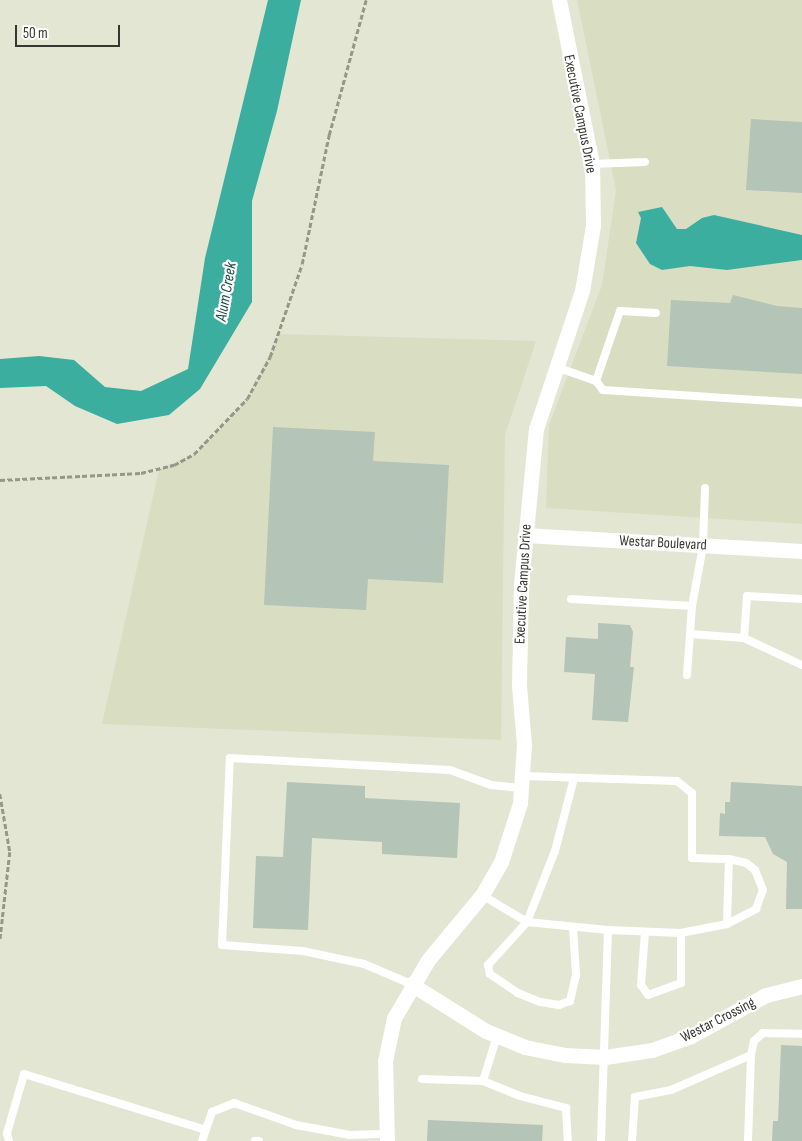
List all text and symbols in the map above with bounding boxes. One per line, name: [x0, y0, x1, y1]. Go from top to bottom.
scale bar: [18, 15, 122, 47]
text: 50 m: [23, 24, 48, 43]
street label: Executive Campus Drive: [560, 53, 600, 175]
water label: Alum Creek: [212, 261, 242, 323]
street label: Executive Campus Drive: [511, 524, 535, 644]
street label: Westar Boulevard: [619, 532, 707, 554]
street label: Westar Crossing: [678, 994, 758, 1046]

